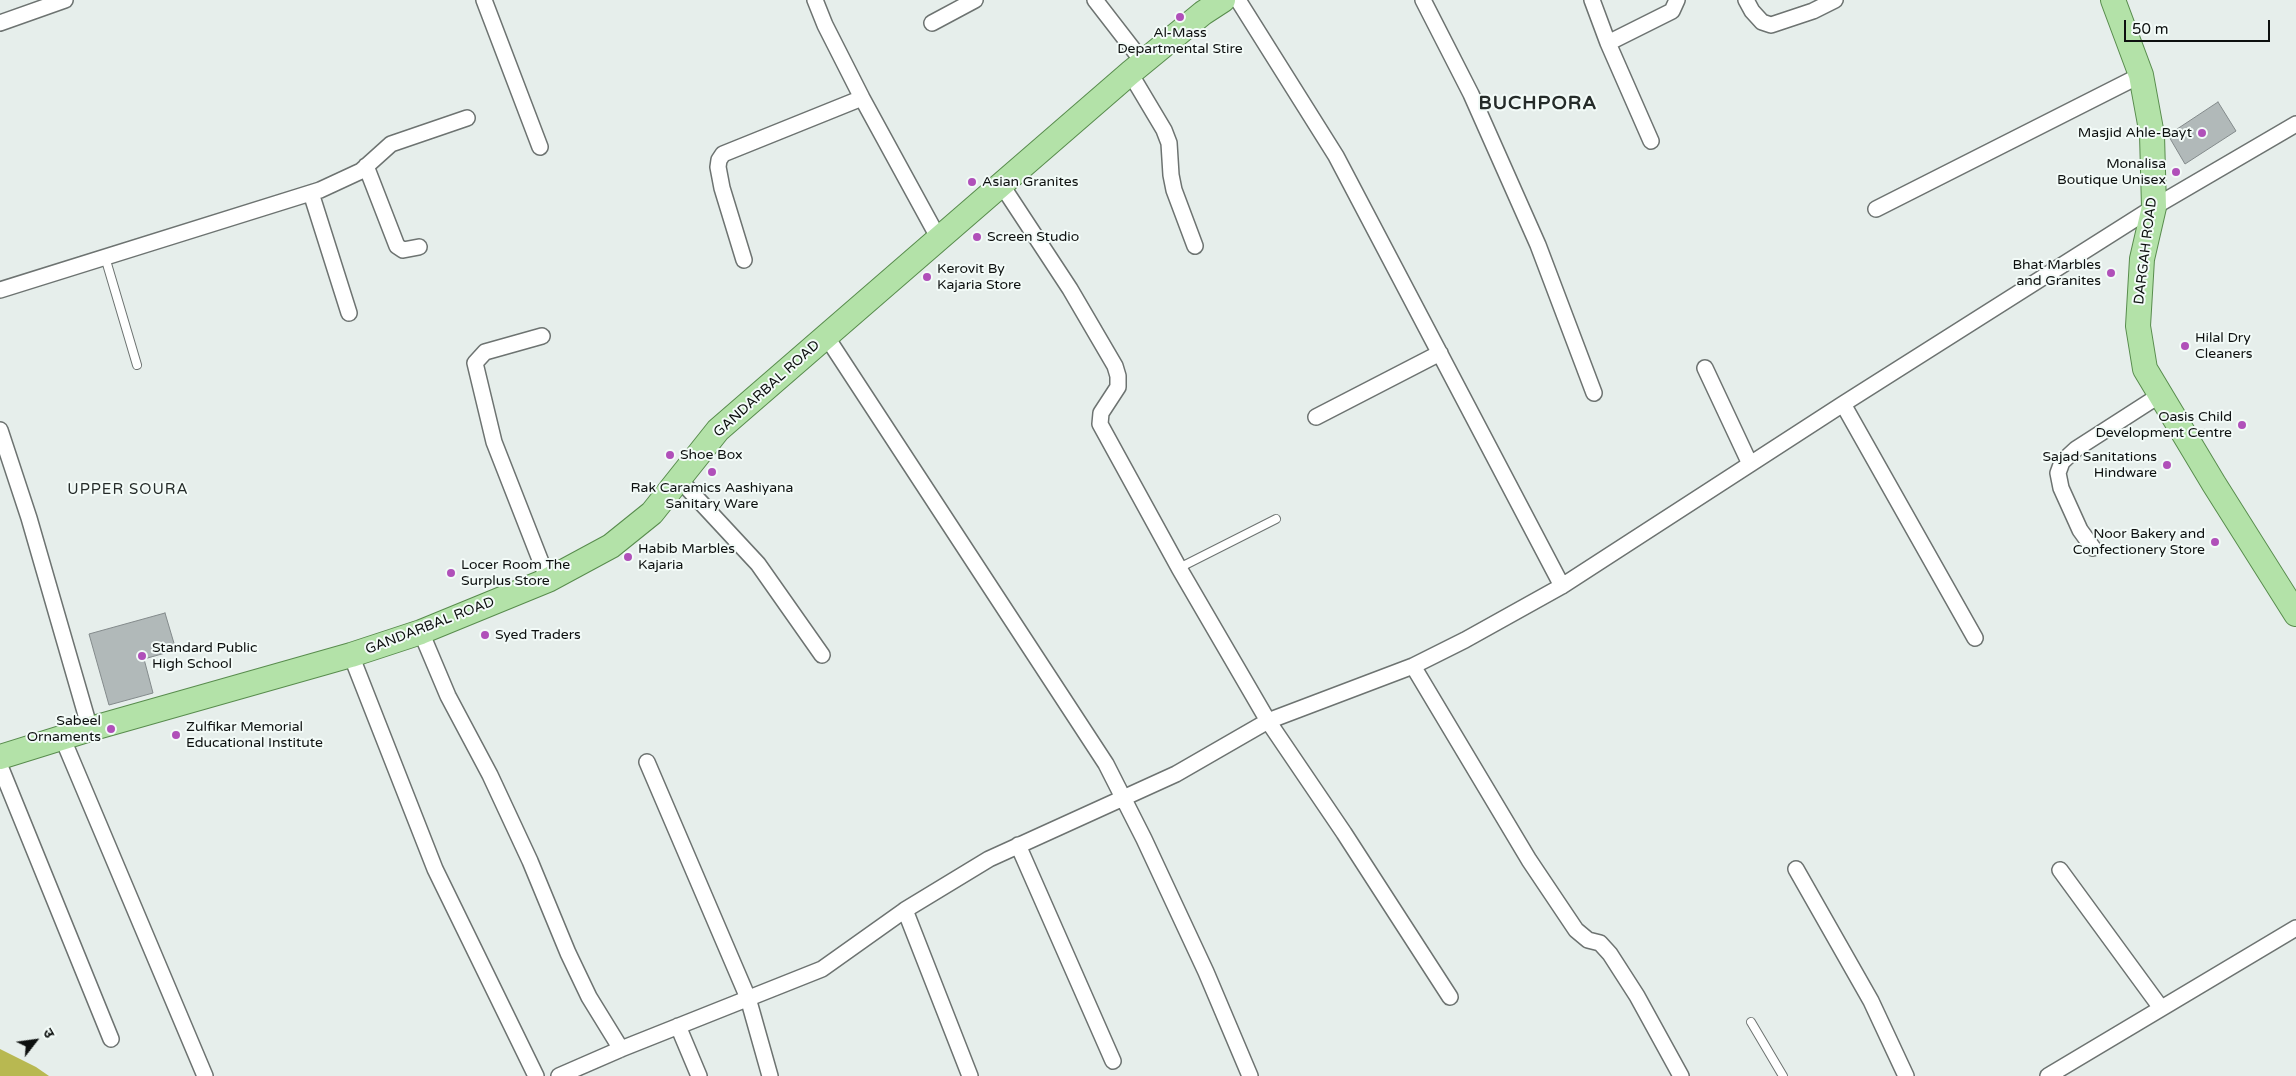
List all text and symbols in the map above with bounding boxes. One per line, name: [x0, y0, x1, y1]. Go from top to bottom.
scale bar: [2126, 10, 2272, 42]
marker: Al-Mass Departmental Stire: [1174, 11, 1186, 23]
text: 50 m: [2132, 20, 2169, 38]
place label: Al-Mass Departmental Stire: [1117, 25, 1243, 58]
district label: BUCHPORA: [1477, 93, 1599, 115]
place label: Masjid Ahle-Bayt: [2078, 125, 2192, 141]
marker: Masjid Ahle-Bayt: [2196, 127, 2208, 139]
place label: Monalisa Boutique Unisex: [2057, 156, 2166, 188]
marker: Monalisa Boutique Unisex: [2170, 166, 2182, 178]
place label: Asian Granites: [982, 174, 1078, 190]
marker: Asian Granites: [966, 176, 978, 188]
street label: DARGAH ROAD: [2131, 196, 2161, 306]
place label: Screen Studio: [987, 229, 1079, 245]
marker: Screen Studio: [971, 231, 983, 243]
place label: Bhat Marbles and Granites: [2012, 257, 2101, 290]
place label: Kerovit By Kajaria Store: [937, 261, 1021, 294]
marker: Bhat Marbles and Granites: [2105, 267, 2117, 279]
marker: Kerovit By Kajaria Store: [921, 271, 933, 283]
place label: Hilal Dry Cleaners: [2195, 330, 2253, 362]
street label: GANDARBAL ROAD: [710, 337, 824, 441]
marker: Hilal Dry Cleaners: [2179, 340, 2191, 352]
place label: Oasis Child Development Centre: [2095, 409, 2232, 442]
marker: Oasis Child Development Centre: [2236, 419, 2248, 431]
place label: Shoe Box: [680, 447, 743, 463]
marker: Shoe Box: [664, 449, 676, 461]
place label: Sajad Sanitations Hindware: [2042, 449, 2157, 482]
marker: Sajad Sanitations Hindware: [2161, 459, 2173, 471]
marker: Rak Caramics Aashiyana Sanitary Ware: [706, 466, 718, 478]
place label: Rak Caramics Aashiyana Sanitary Ware: [631, 480, 793, 512]
district label: UPPER SOURA: [66, 481, 190, 499]
place label: Noor Bakery and Confectionery Store: [2073, 526, 2205, 558]
marker: Noor Bakery and Confectionery Store: [2209, 536, 2221, 548]
place label: Habib Marbles Kajaria: [638, 541, 735, 574]
marker: Habib Marbles Kajaria: [622, 551, 634, 563]
place label: Locer Room The Surplus Store: [461, 557, 570, 590]
marker: Locer Room The Surplus Store: [445, 567, 457, 579]
street label: GANDARBAL ROAD: [363, 594, 497, 658]
place label: Syed Traders: [495, 627, 581, 643]
marker: Syed Traders: [479, 629, 491, 641]
place label: Standard Public High School: [152, 640, 257, 672]
marker: Standard Public High School: [136, 650, 148, 662]
place label: Sabeel Ornaments: [27, 713, 101, 746]
place label: Zulfikar Memorial Educational Institute: [186, 719, 323, 752]
marker: Sabeel Ornaments: [105, 723, 117, 735]
marker: Zulfikar Memorial Educational Institute: [170, 729, 182, 741]
north arrow: [10, 1016, 60, 1066]
text: उ: [39, 1025, 58, 1041]

